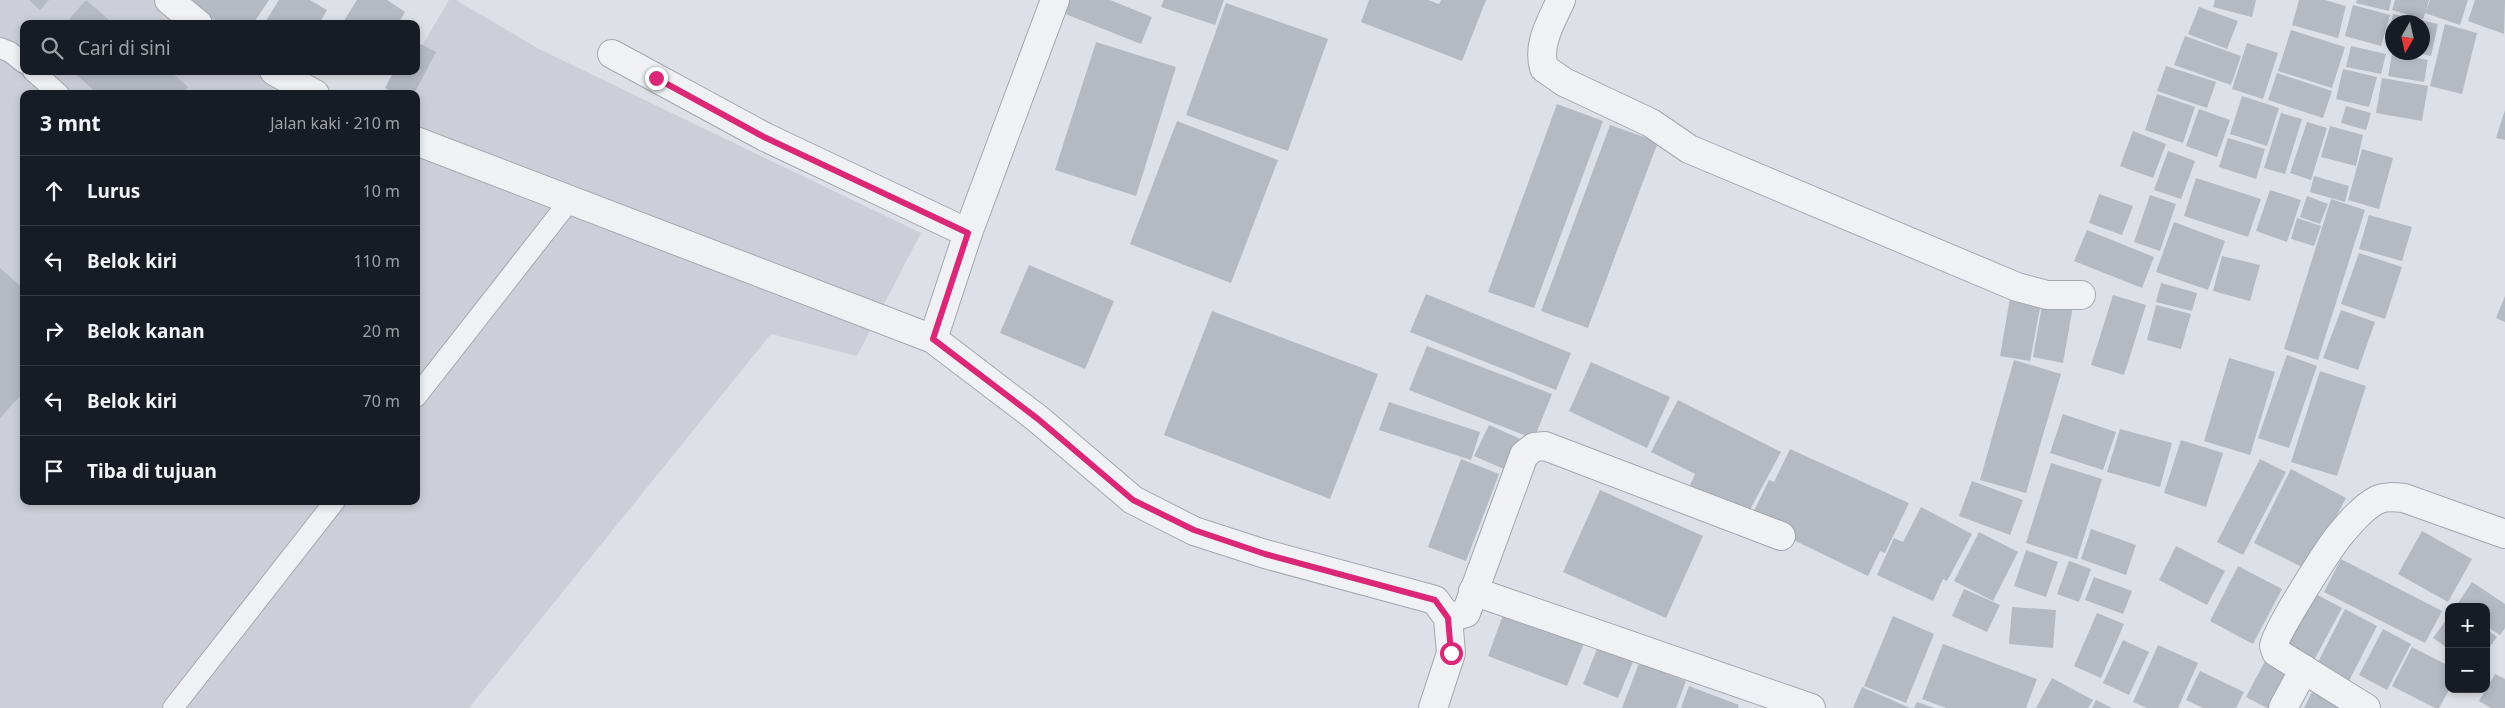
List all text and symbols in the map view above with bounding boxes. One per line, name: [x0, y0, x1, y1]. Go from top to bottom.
north arrow: [2385, 15, 2430, 60]
search box: [20, 20, 420, 75]
icon: search: [38, 34, 66, 62]
text: Cari di sini: [78, 35, 171, 61]
route end: [645, 67, 668, 90]
text: 3 mnt: [40, 109, 101, 137]
text: Jalan kaki · 210 m: [270, 112, 400, 134]
icon: ahead: [40, 177, 68, 205]
text: Lurus: [87, 178, 140, 204]
text: 10 m: [363, 180, 400, 202]
icon: left: [40, 247, 68, 275]
text: Belok kiri: [87, 248, 177, 274]
text: 110 m: [353, 250, 400, 272]
icon: right: [40, 317, 68, 345]
text: Belok kanan: [87, 318, 204, 344]
text: 20 m: [363, 320, 400, 342]
icon: left: [40, 387, 68, 415]
text: Belok kiri: [87, 388, 177, 414]
text: 70 m: [363, 390, 400, 412]
icon: arrive: [40, 457, 68, 485]
text: Tiba di tujuan: [87, 458, 217, 484]
map controls: [2445, 603, 2490, 693]
button: +: [2445, 603, 2490, 648]
route start: [1440, 642, 1463, 665]
button: −: [2445, 648, 2490, 693]

